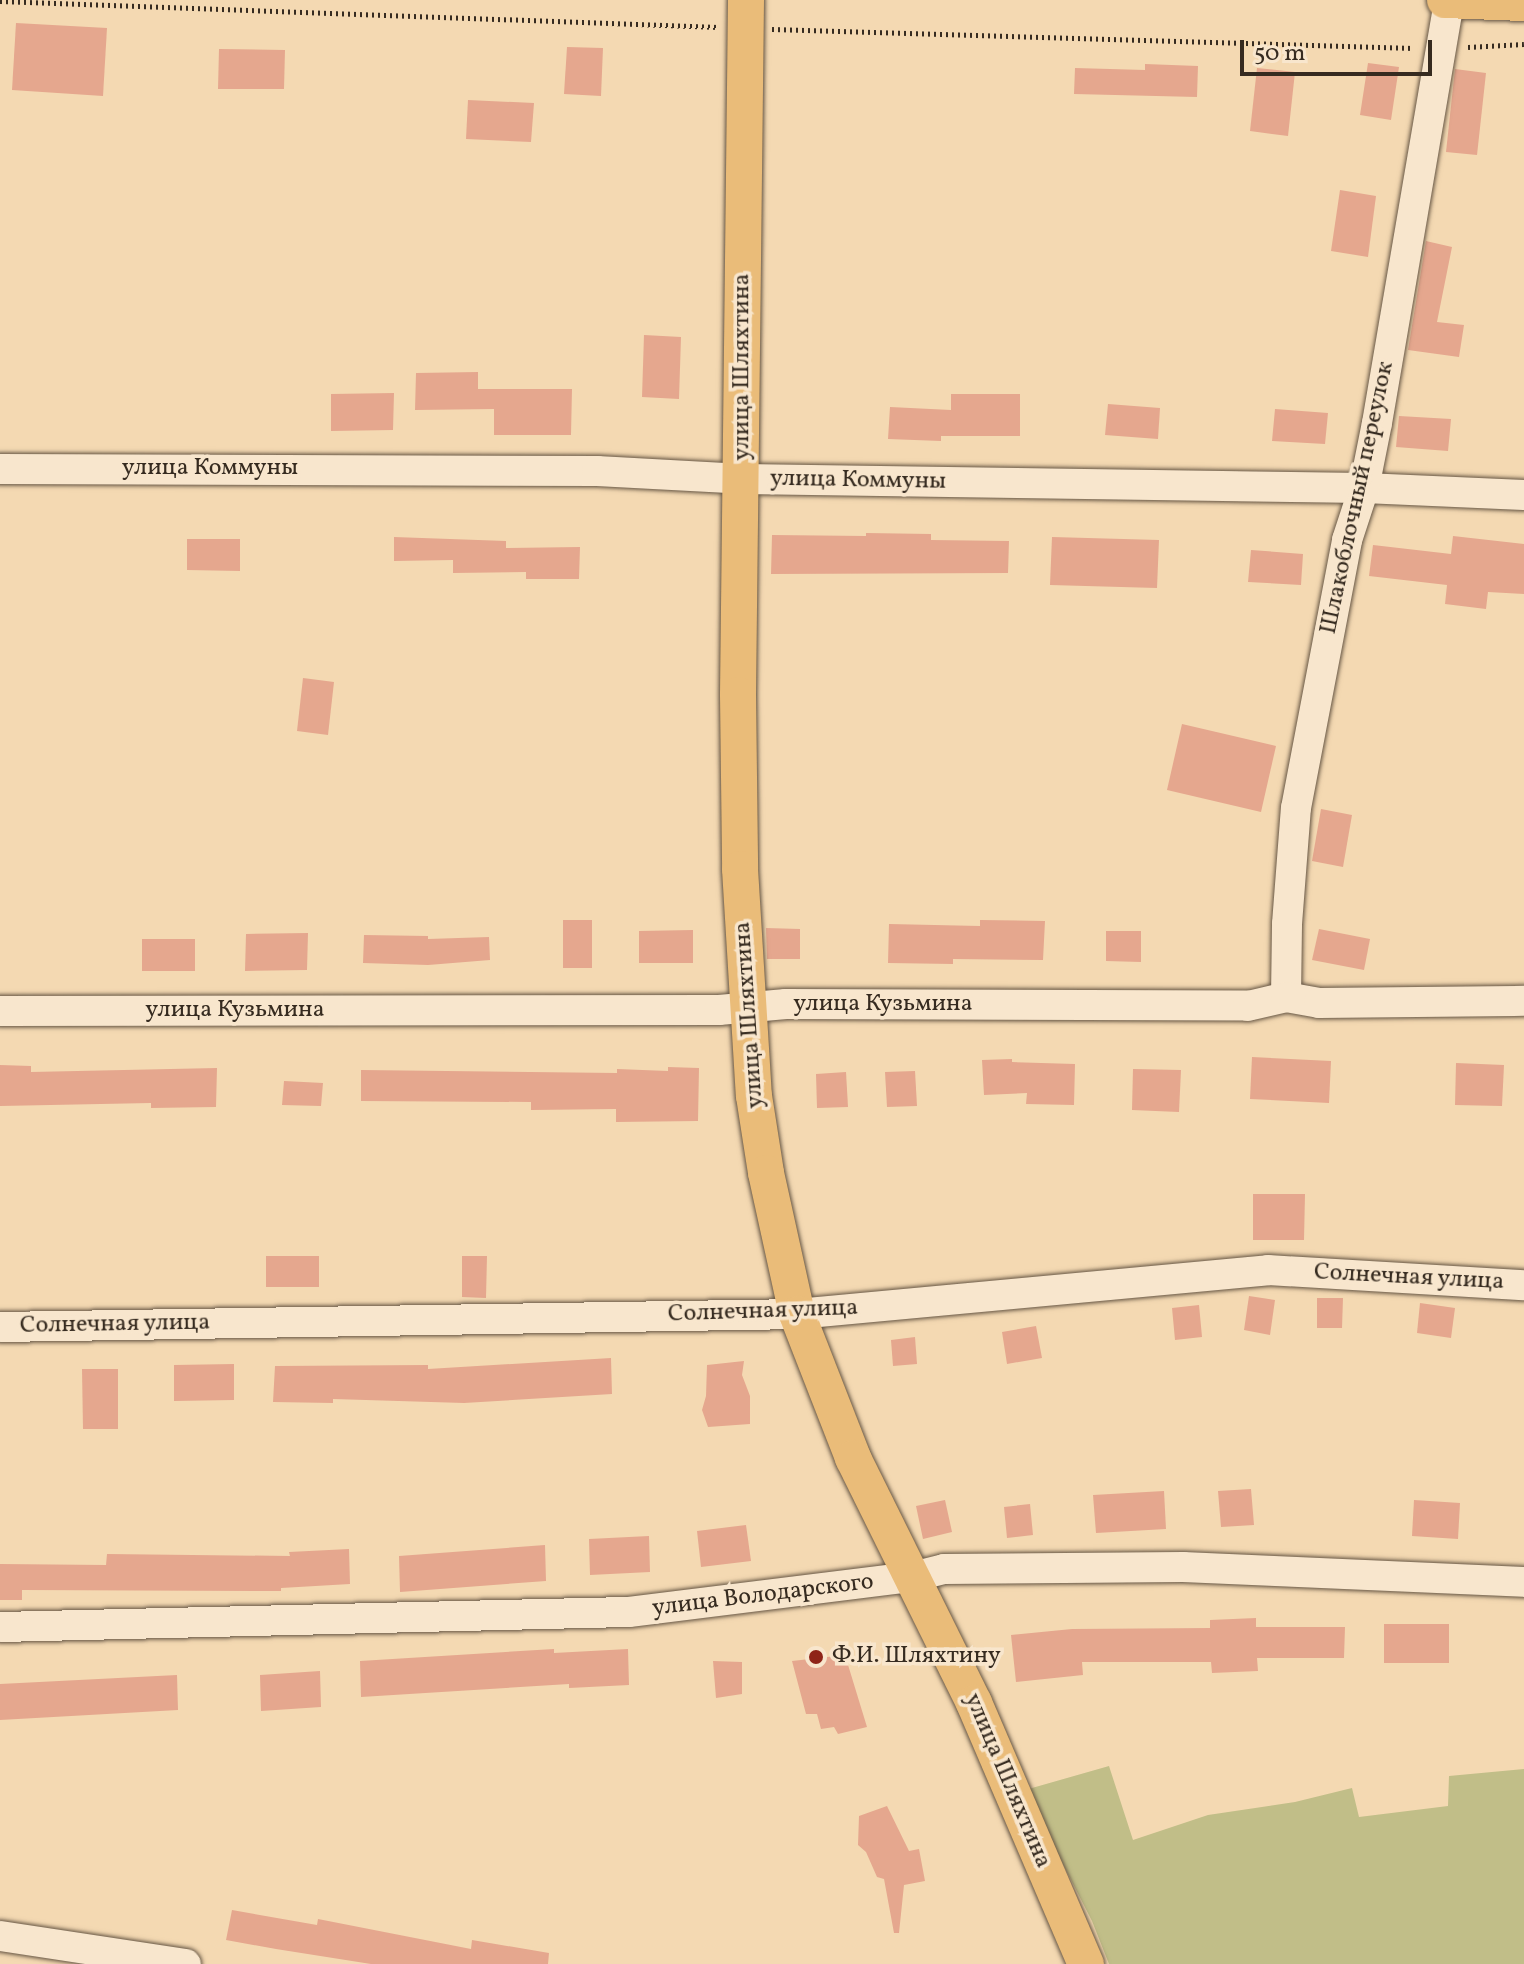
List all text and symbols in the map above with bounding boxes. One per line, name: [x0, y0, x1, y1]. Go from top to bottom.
scale bar: [1244, 24, 1436, 74]
text: 50 m: [1254, 37, 1306, 71]
street label: улица Шляхтина: [729, 273, 757, 461]
street label: Шлакоблочный переулок: [1315, 359, 1401, 637]
street label: улица Коммуны: [122, 455, 298, 483]
street label: улица Коммуны: [770, 465, 946, 497]
street label: улица Шляхтина: [729, 921, 771, 1109]
street label: улица Кузьмина: [793, 991, 973, 1019]
street label: улица Кузьмина: [145, 997, 325, 1025]
street label: Солнечная улица: [1313, 1259, 1505, 1297]
street label: Солнечная улица: [667, 1294, 859, 1330]
street label: Солнечная улица: [19, 1309, 211, 1341]
street label: улица Володарского: [651, 1568, 875, 1624]
place label: Ф.И. Шляхтину: [832, 1643, 1001, 1671]
marker: Ф.И. Шляхтину: [807, 1648, 825, 1666]
street label: улица Шляхтина: [957, 1689, 1057, 1873]

